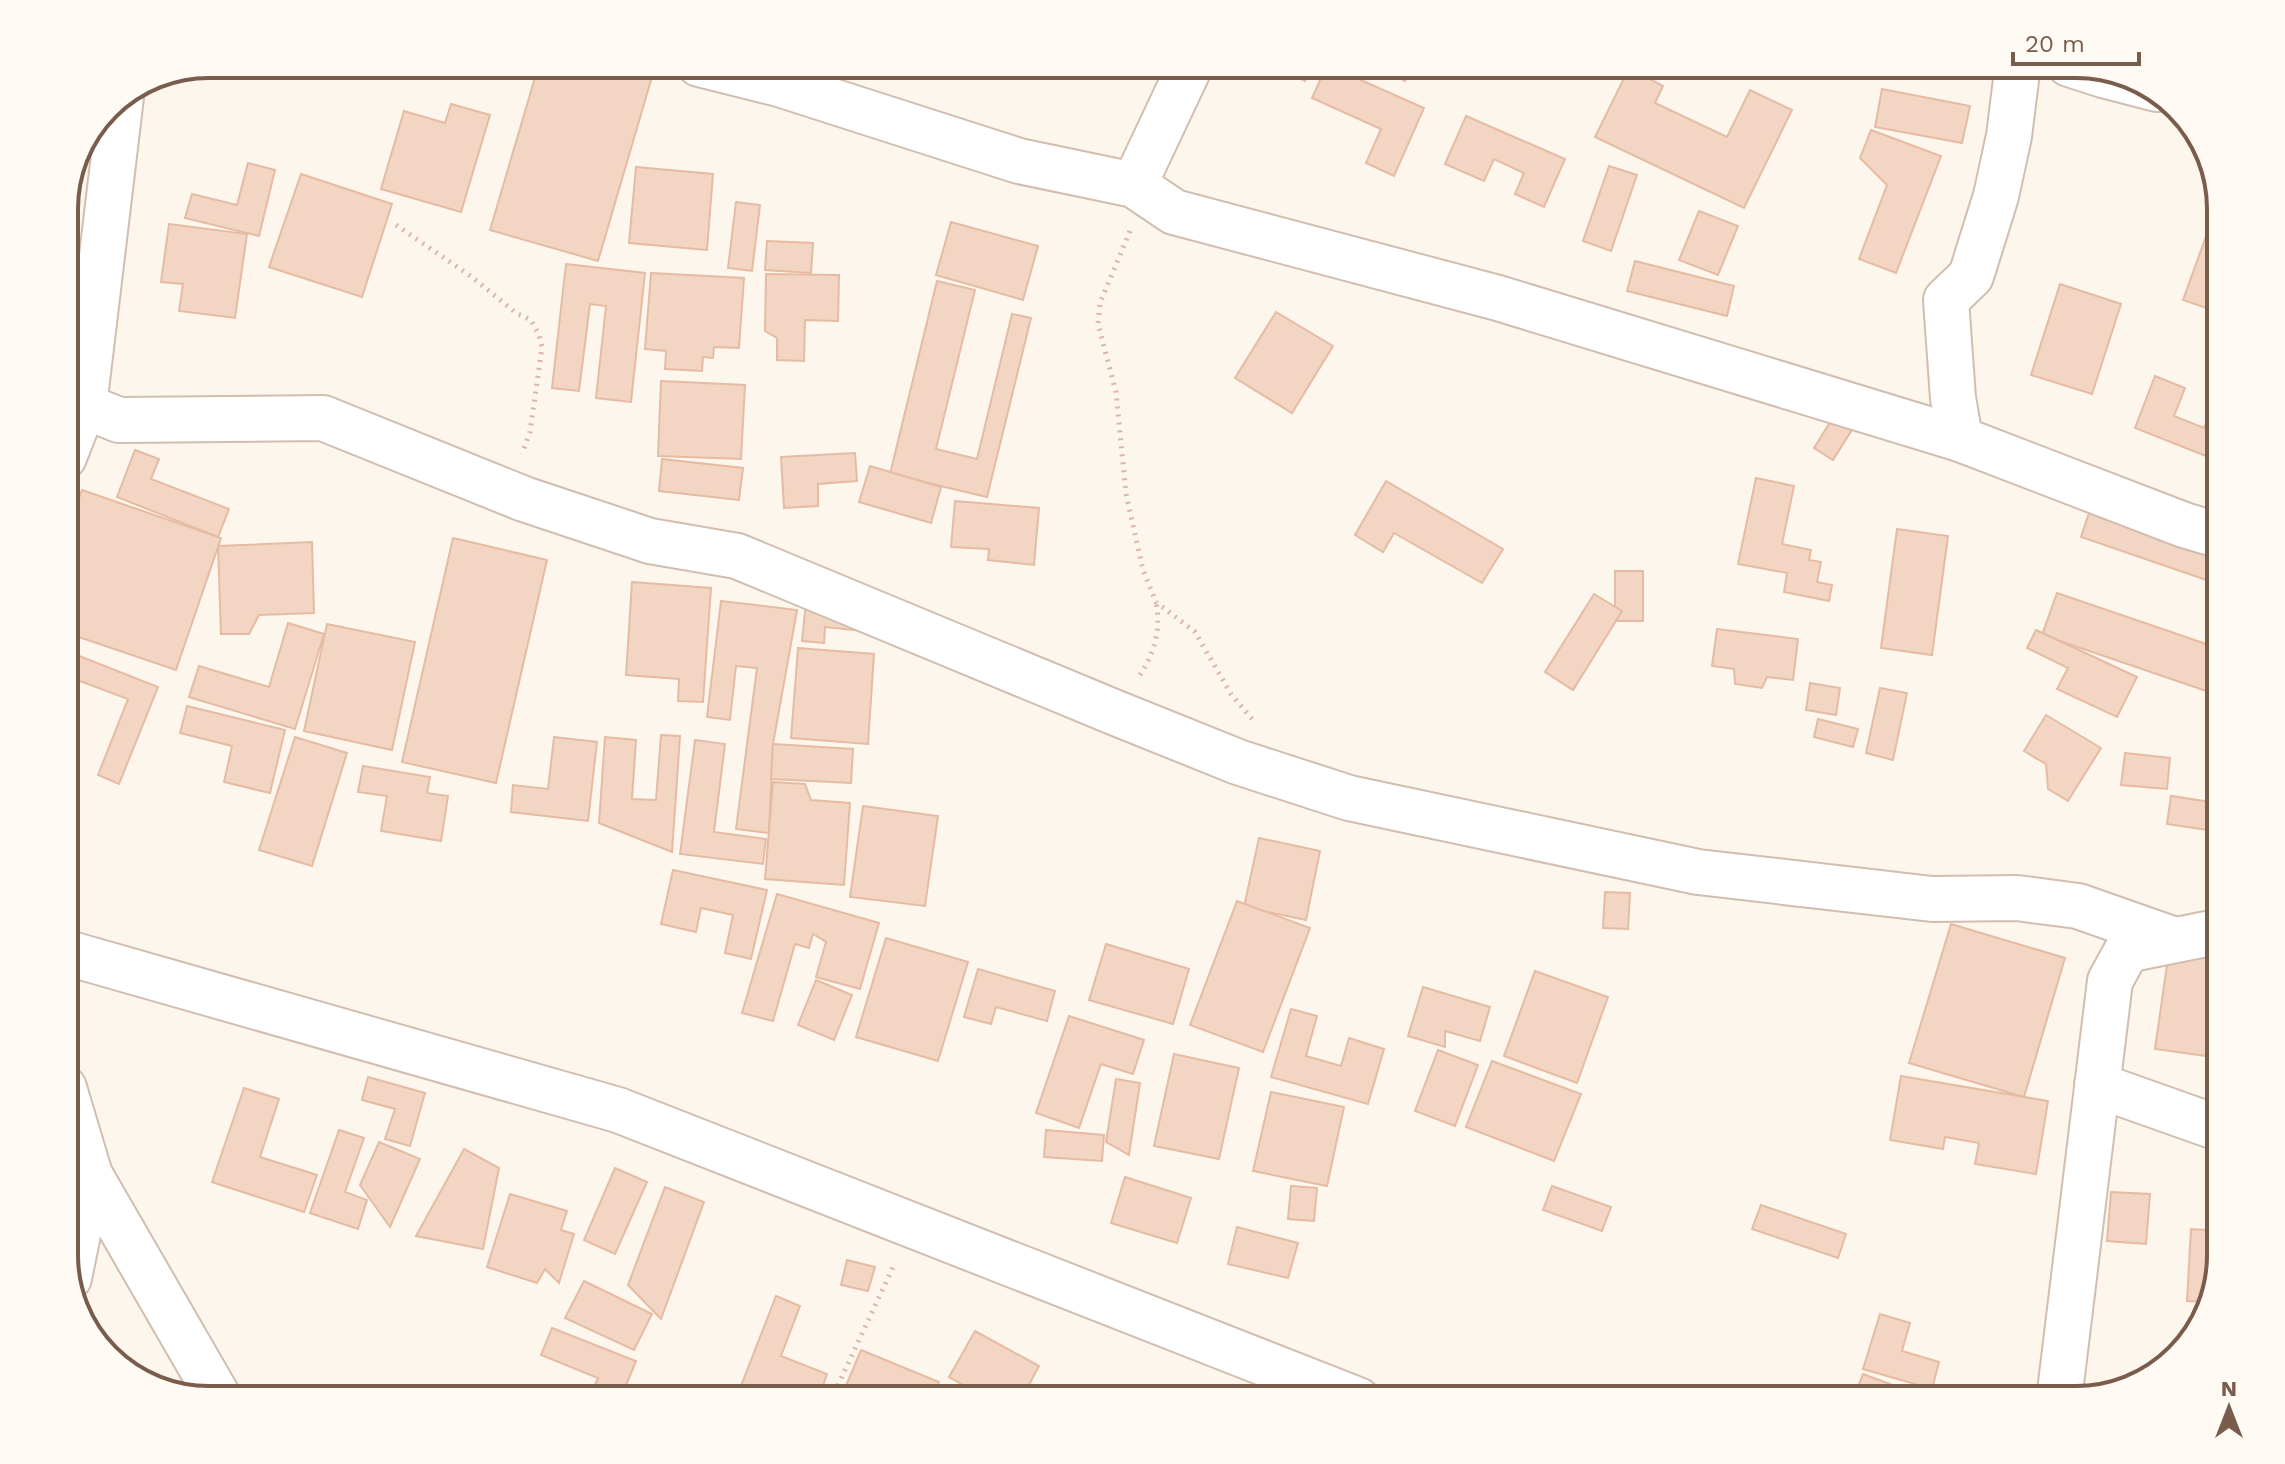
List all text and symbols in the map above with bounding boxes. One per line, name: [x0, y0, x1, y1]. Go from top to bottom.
scale bar: [2013, 16, 2139, 66]
text: 20 m: [2025, 30, 2085, 58]
north arrow: [2189, 1368, 2269, 1448]
text: N: [2221, 1376, 2237, 1401]

